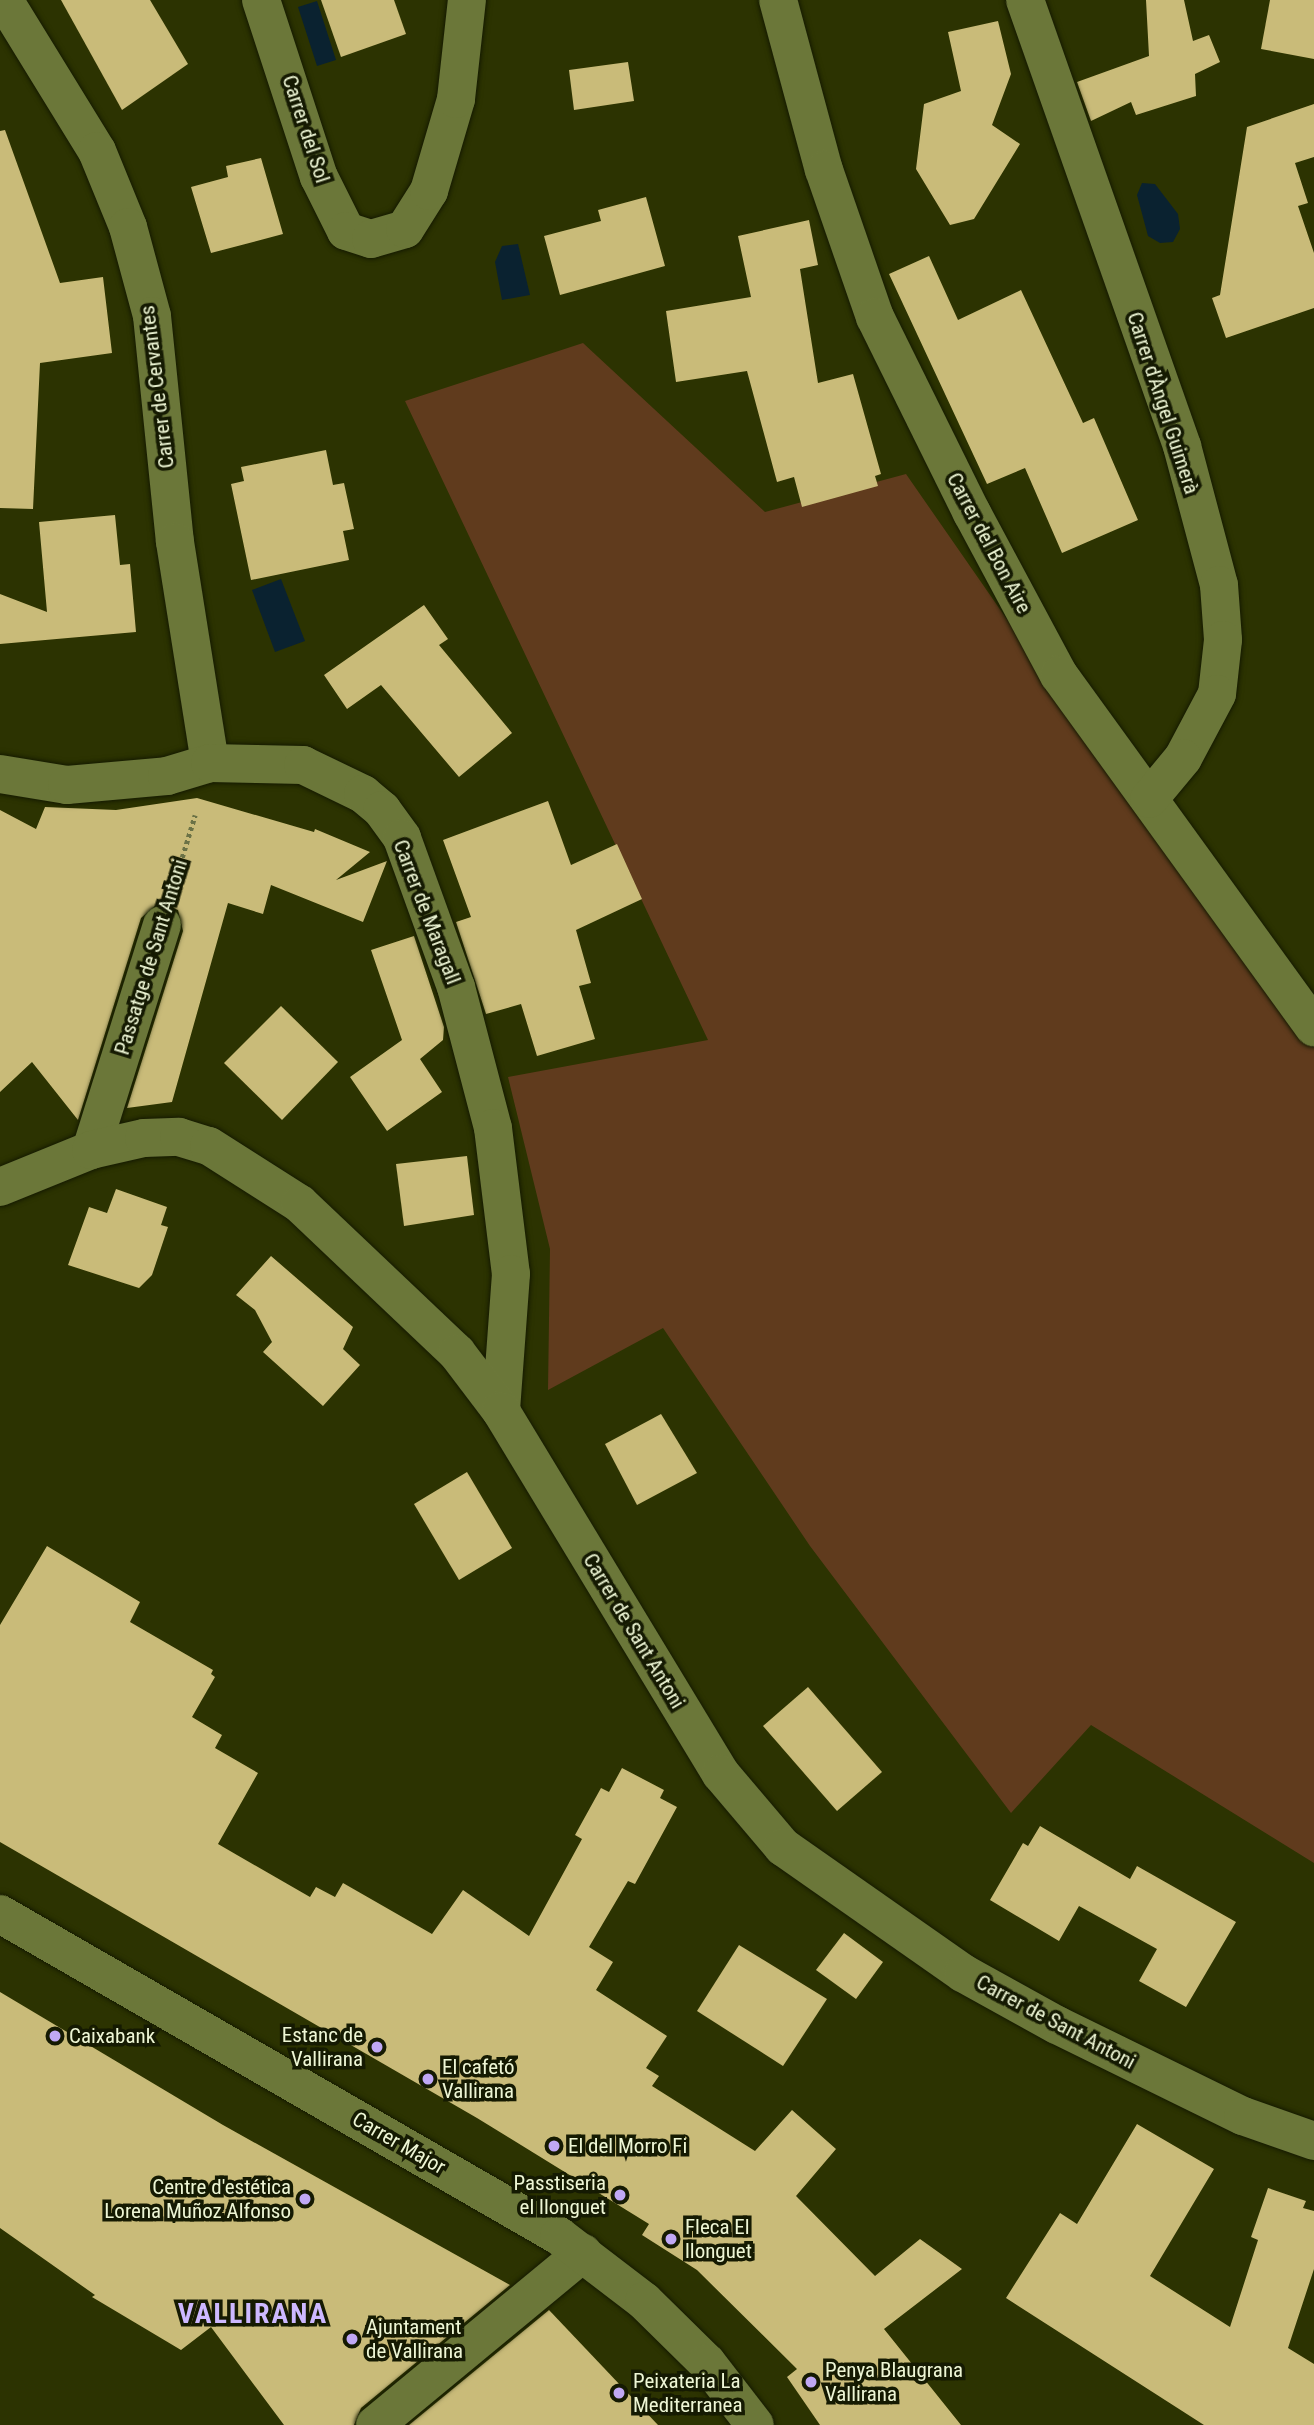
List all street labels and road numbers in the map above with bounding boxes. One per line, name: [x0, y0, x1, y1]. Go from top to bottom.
street label: Carrer del Sol: [277, 72, 335, 186]
street label: Carrer de Cervantes: [135, 304, 179, 470]
street label: Carrer d'Àngel Guimerà: [1122, 309, 1204, 497]
street label: Carrer del Bon Aire: [941, 468, 1037, 618]
street label: Carrer de Maragall: [388, 836, 466, 988]
street label: Passatge de Sant Antoni: [109, 856, 193, 1058]
street label: Carrer de Sant Antoni: [578, 1549, 690, 1713]
street label: Carrer de Sant Antoni: [972, 1969, 1140, 2075]
street label: Carrer Major: [348, 2106, 450, 2180]

